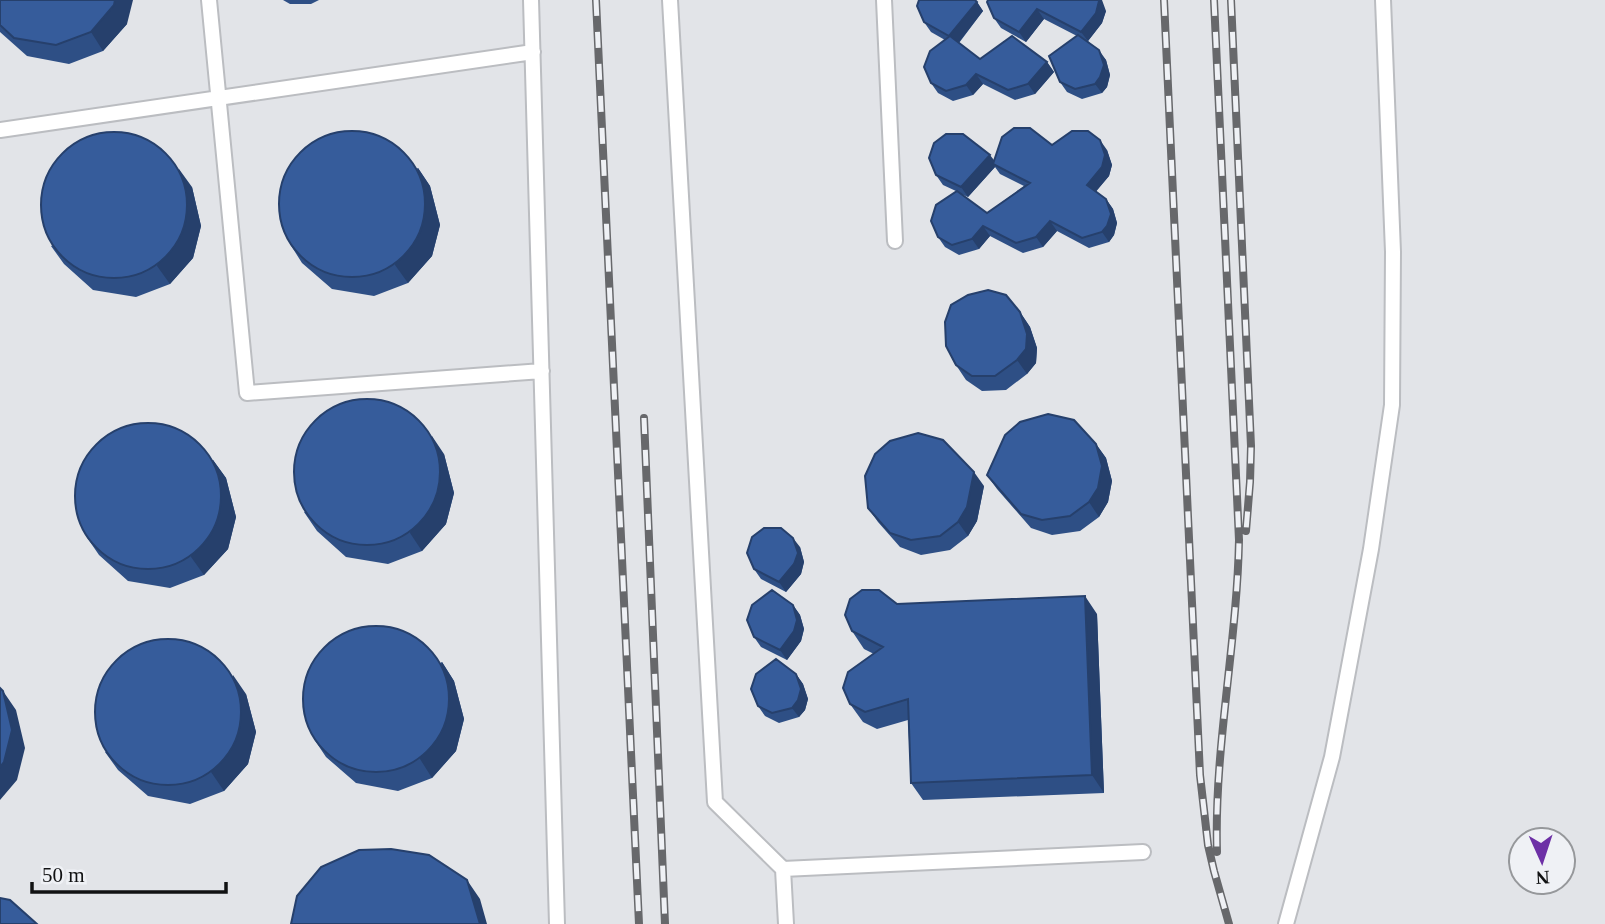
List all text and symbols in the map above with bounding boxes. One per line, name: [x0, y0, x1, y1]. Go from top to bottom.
north arrow: [1507, 826, 1577, 896]
scale bar: [32, 850, 226, 894]
text: 50 m: [42, 863, 85, 887]
text: N: [1535, 867, 1550, 888]

